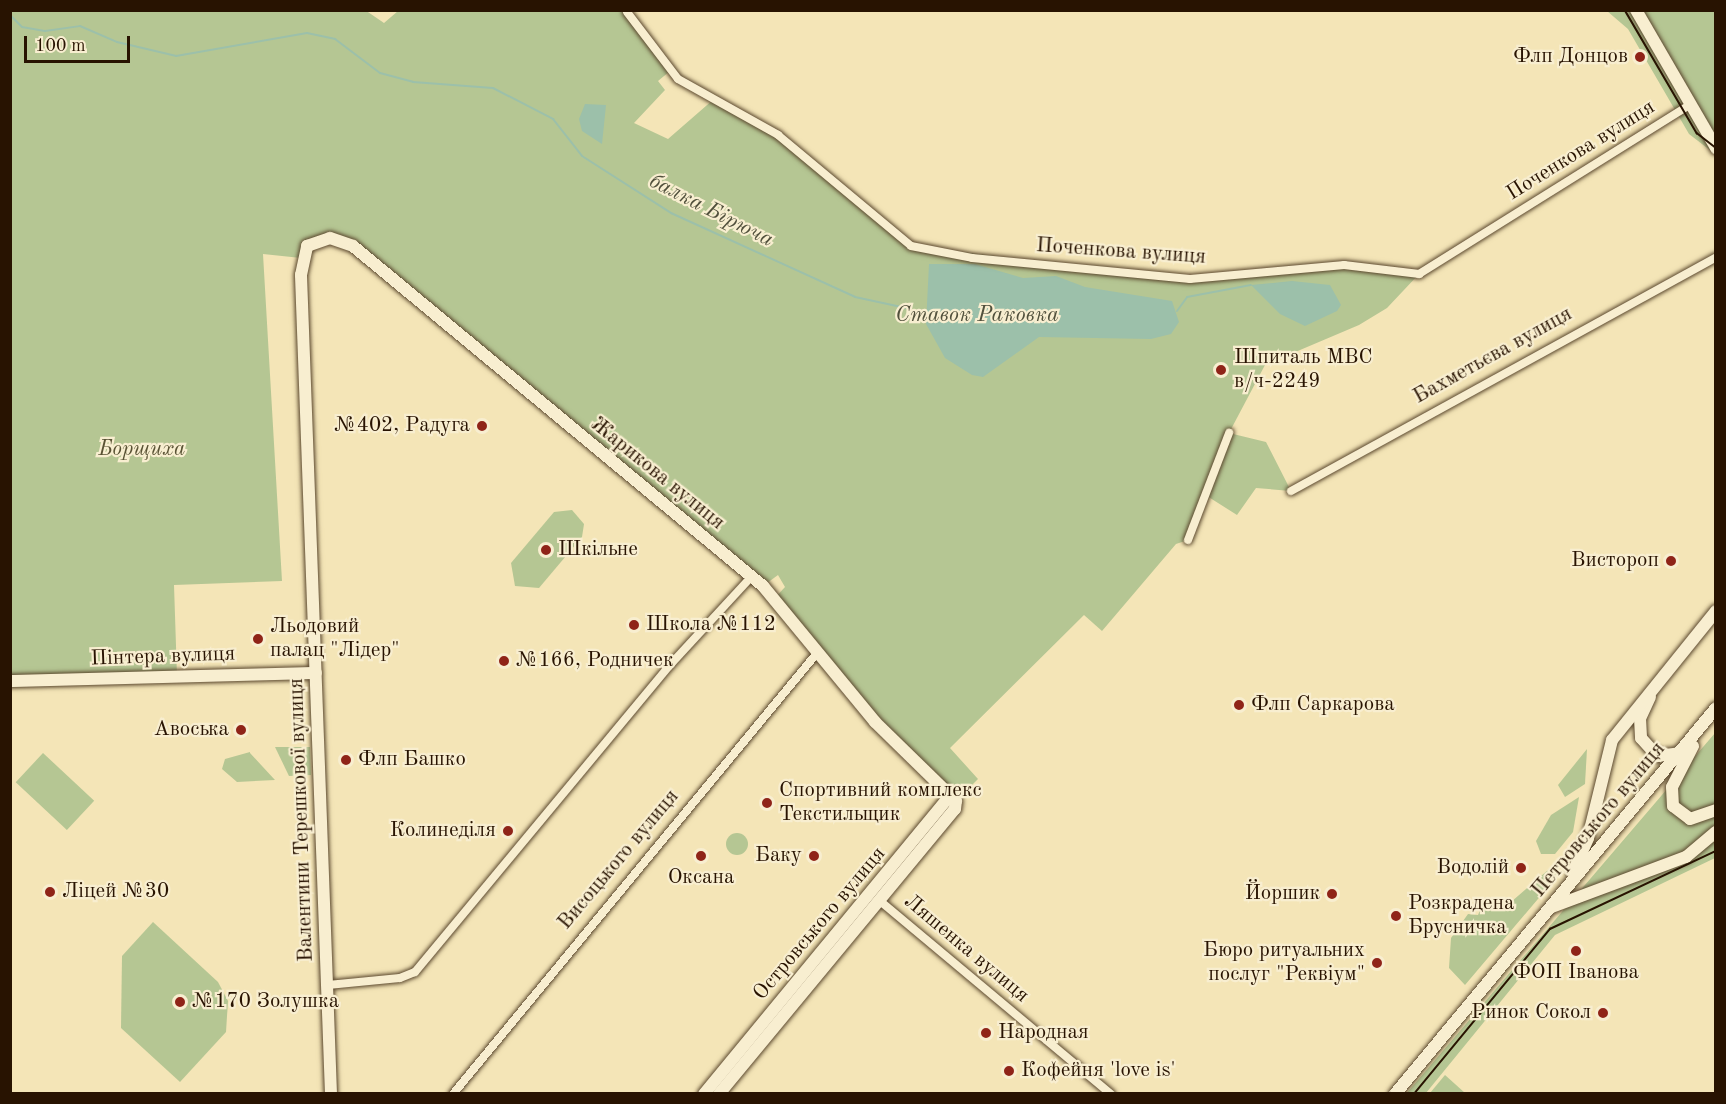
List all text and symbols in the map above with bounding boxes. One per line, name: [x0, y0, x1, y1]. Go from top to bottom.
scale bar: [27, 24, 134, 62]
text: 100 m: [35, 37, 86, 55]
place label: Флп Донцов: [1513, 44, 1628, 70]
marker: Флп Донцов: [1633, 50, 1647, 64]
street label: Поченкова вулиця: [1502, 95, 1660, 207]
water label: балка Бірюча: [644, 168, 778, 254]
street label: Поченкова вулиця: [1035, 233, 1207, 271]
street label: Бахметьєва вулиця: [1409, 302, 1577, 410]
water label: Ставок Раковка: [895, 303, 1059, 329]
place label: Шпиталь МВС в/ч-2249: [1234, 345, 1373, 395]
marker: Шпиталь МВС в/ч-2249: [1212, 361, 1230, 379]
street label: Жарикова вулиця: [585, 412, 729, 536]
place label: №402, Радуга: [334, 413, 470, 439]
marker: №402, Радуга: [475, 419, 489, 433]
park label: Борщиха: [99, 437, 185, 463]
place label: Шкільне: [558, 537, 638, 563]
marker: Шкільне: [539, 543, 553, 557]
place label: Вистороп: [1571, 548, 1659, 574]
marker: Вистороп: [1664, 554, 1678, 568]
place label: Школа №112: [646, 612, 776, 638]
place label: Льодовий палац "Лідер": [270, 614, 400, 664]
marker: Школа №112: [627, 618, 641, 632]
marker: Льодовий палац "Лідер": [251, 632, 265, 646]
street label: Пінтера вулиця: [90, 642, 236, 672]
place label: №166, Родничек: [516, 648, 673, 674]
marker: №166, Родничек: [497, 654, 511, 668]
street label: Валентини Терешкової вулиця: [284, 678, 320, 962]
place label: Флп Саркарова: [1251, 692, 1395, 718]
marker: Флп Саркарова: [1232, 698, 1246, 712]
place label: Авоська: [154, 717, 229, 743]
marker: Авоська: [234, 723, 248, 737]
street label: Петровського вулиця: [1527, 737, 1671, 903]
place label: Флп Башко: [358, 747, 466, 773]
marker: Флп Башко: [339, 753, 353, 767]
place label: Спортивний комплекс Текстильщик: [779, 778, 982, 828]
street label: Висоцького вулиця: [553, 785, 685, 935]
marker: Спортивний комплекс Текстильщик: [760, 796, 774, 810]
place label: Колинеділя: [390, 818, 496, 844]
marker: Колинеділя: [501, 824, 515, 838]
street label: Островського вулиця: [748, 842, 892, 1006]
place label: Баку: [755, 843, 802, 869]
marker: Оксана: [694, 849, 708, 863]
marker: Баку: [807, 849, 821, 863]
place label: Водолій: [1436, 855, 1509, 881]
marker: Водолій: [1514, 861, 1528, 875]
place label: Оксана: [668, 865, 734, 891]
place label: Ліцей №30: [62, 879, 169, 905]
place label: Йоршик: [1245, 881, 1320, 907]
marker: Ліцей №30: [43, 885, 57, 899]
marker: Йоршик: [1325, 887, 1339, 901]
street label: Ляшенка вулиця: [898, 889, 1034, 1009]
place label: Розкрадена Брусничка: [1408, 891, 1514, 941]
marker: Розкрадена Брусничка: [1389, 909, 1403, 923]
place label: Бюро ритуальних послуг "Реквіум": [1203, 938, 1365, 988]
marker: ФОП Іванова: [1569, 944, 1583, 958]
marker: Бюро ритуальних послуг "Реквіум": [1370, 956, 1384, 970]
place label: ФОП Іванова: [1513, 960, 1639, 986]
place label: №170 Золушка: [192, 989, 339, 1015]
marker: №170 Золушка: [173, 995, 187, 1009]
place label: Ринок Сокол: [1471, 1000, 1591, 1026]
marker: Ринок Сокол: [1596, 1006, 1610, 1020]
place label: Народная: [998, 1020, 1089, 1046]
marker: Народная: [979, 1026, 993, 1040]
place label: Кофейня 'love is': [1021, 1058, 1176, 1084]
marker: Кофейня 'love is': [1002, 1064, 1016, 1078]

